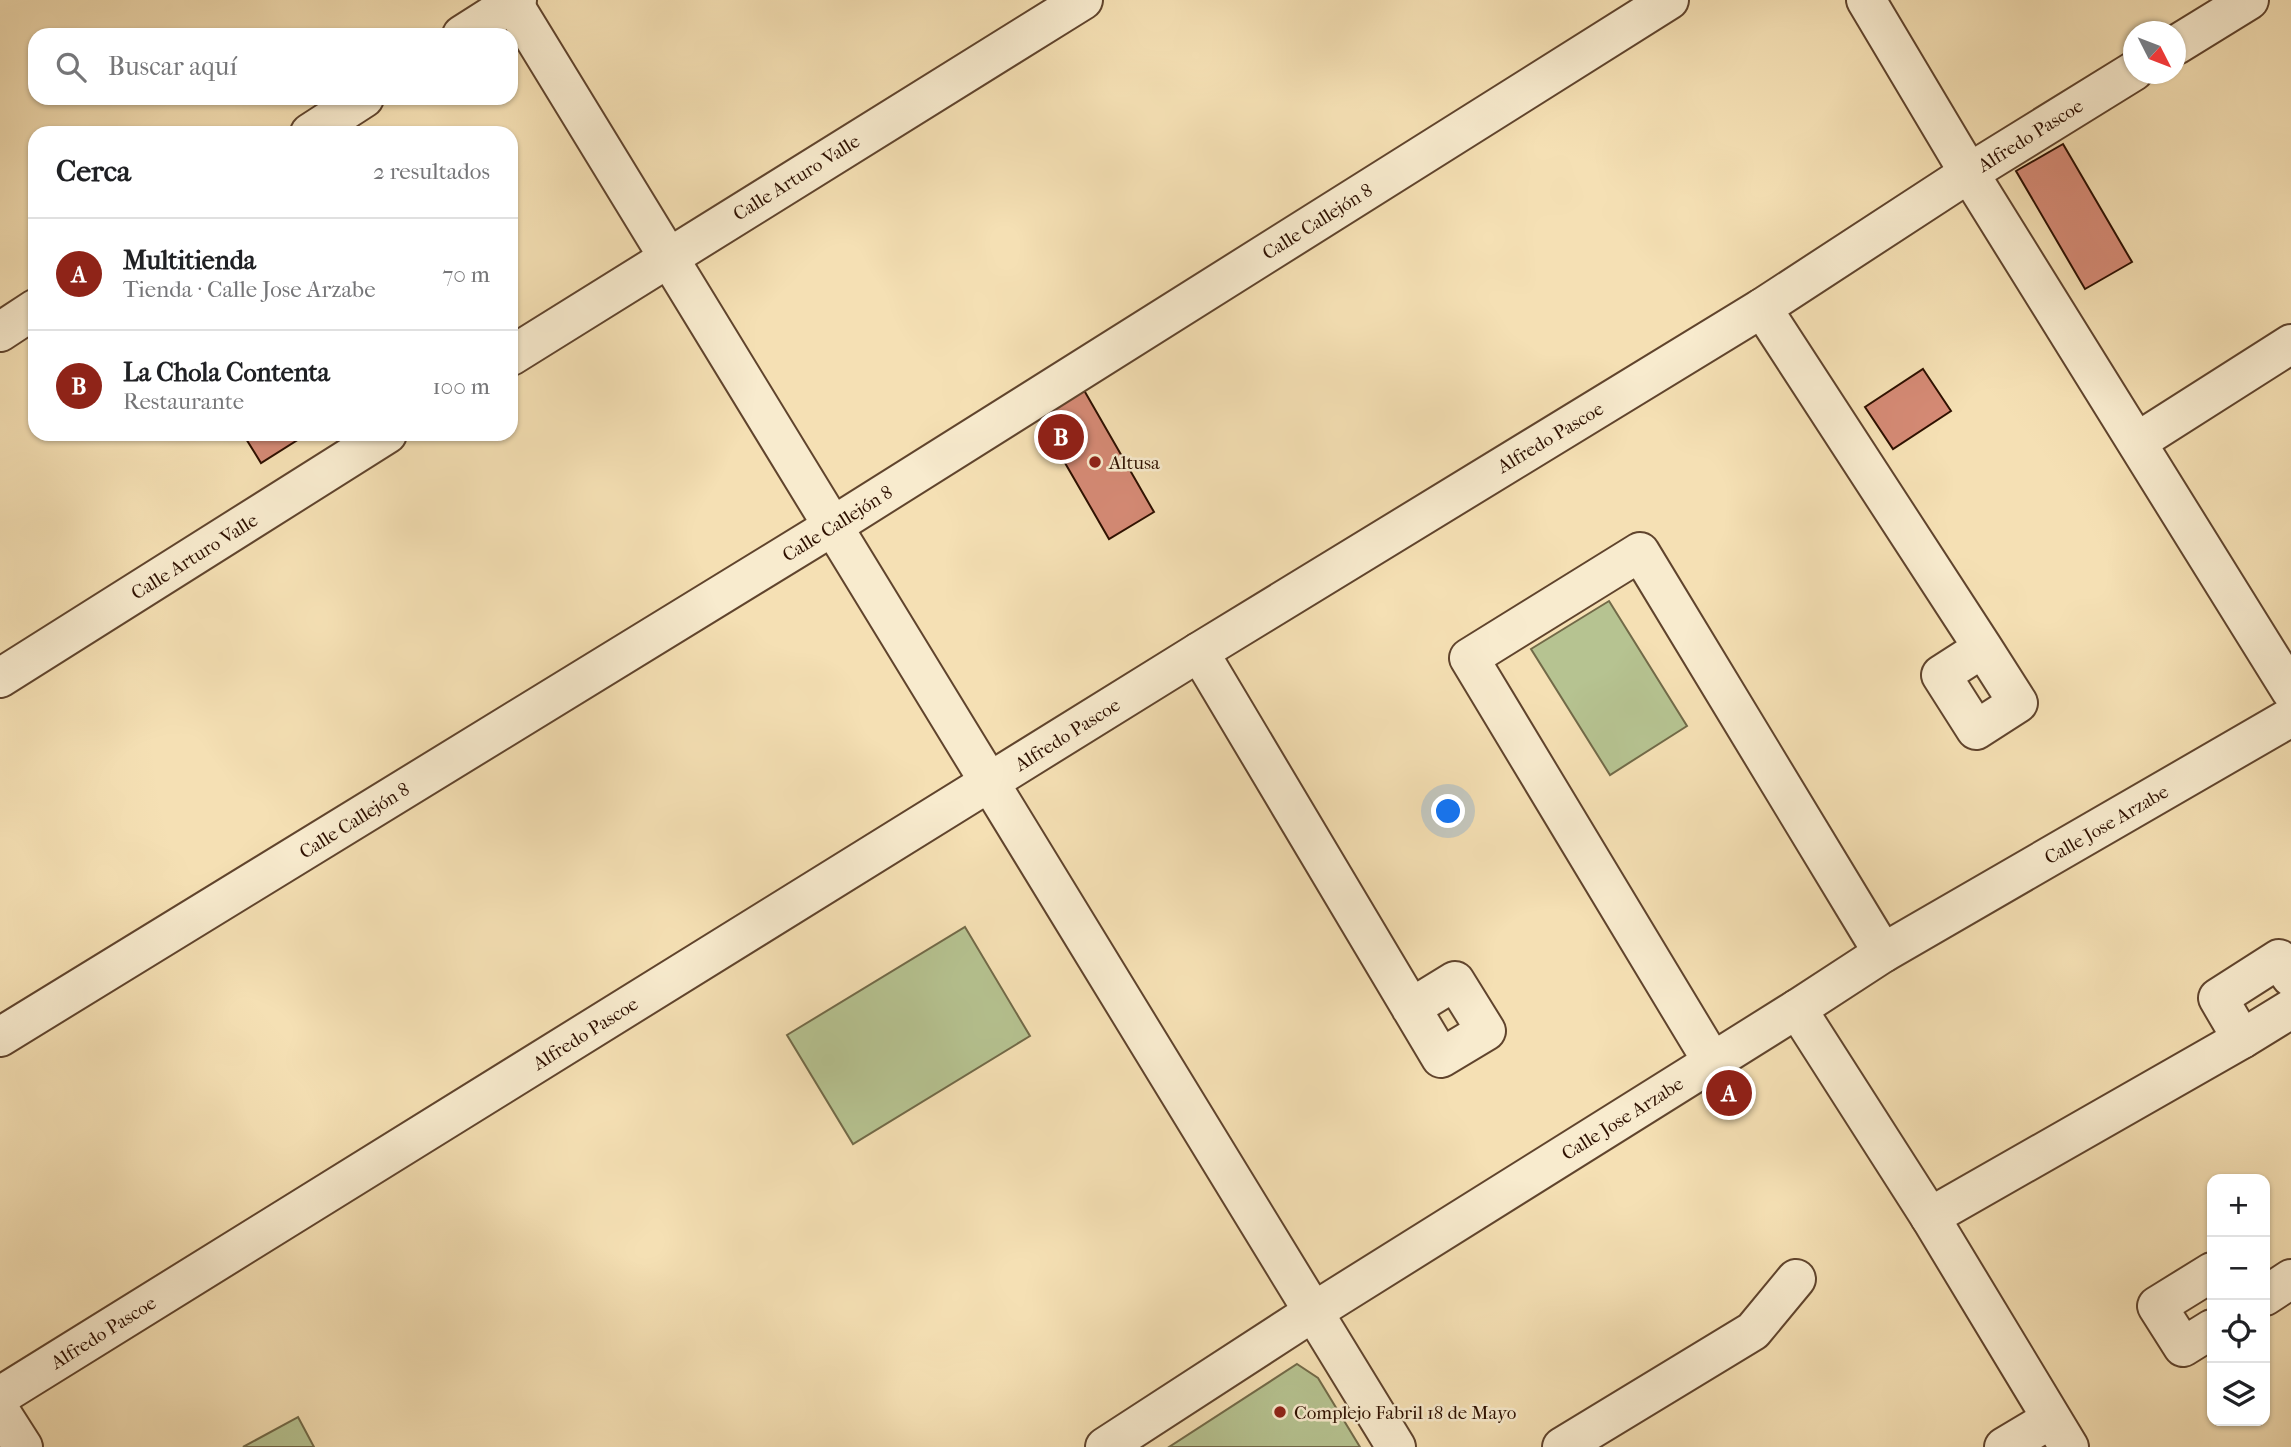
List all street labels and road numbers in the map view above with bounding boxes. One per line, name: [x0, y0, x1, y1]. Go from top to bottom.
street label: Alfredo Pascoe: [1973, 95, 2087, 177]
street label: Calle Arturo Valle: [729, 130, 864, 226]
street label: Calle Callejón 8: [1258, 179, 1377, 264]
street label: Alfredo Pascoe: [1493, 398, 1608, 479]
street label: Calle Callejón 8: [778, 481, 897, 566]
street label: Calle Arturo Valle: [127, 509, 262, 605]
street label: Alfredo Pascoe: [1010, 694, 1124, 776]
street label: Calle Callejón 8: [295, 778, 414, 863]
street label: Calle Jose Arzabe: [2041, 781, 2172, 869]
street label: Alfredo Pascoe: [528, 993, 642, 1075]
street label: Calle Jose Arzabe: [1558, 1073, 1687, 1165]
street label: Alfredo Pascoe: [46, 1292, 160, 1374]

